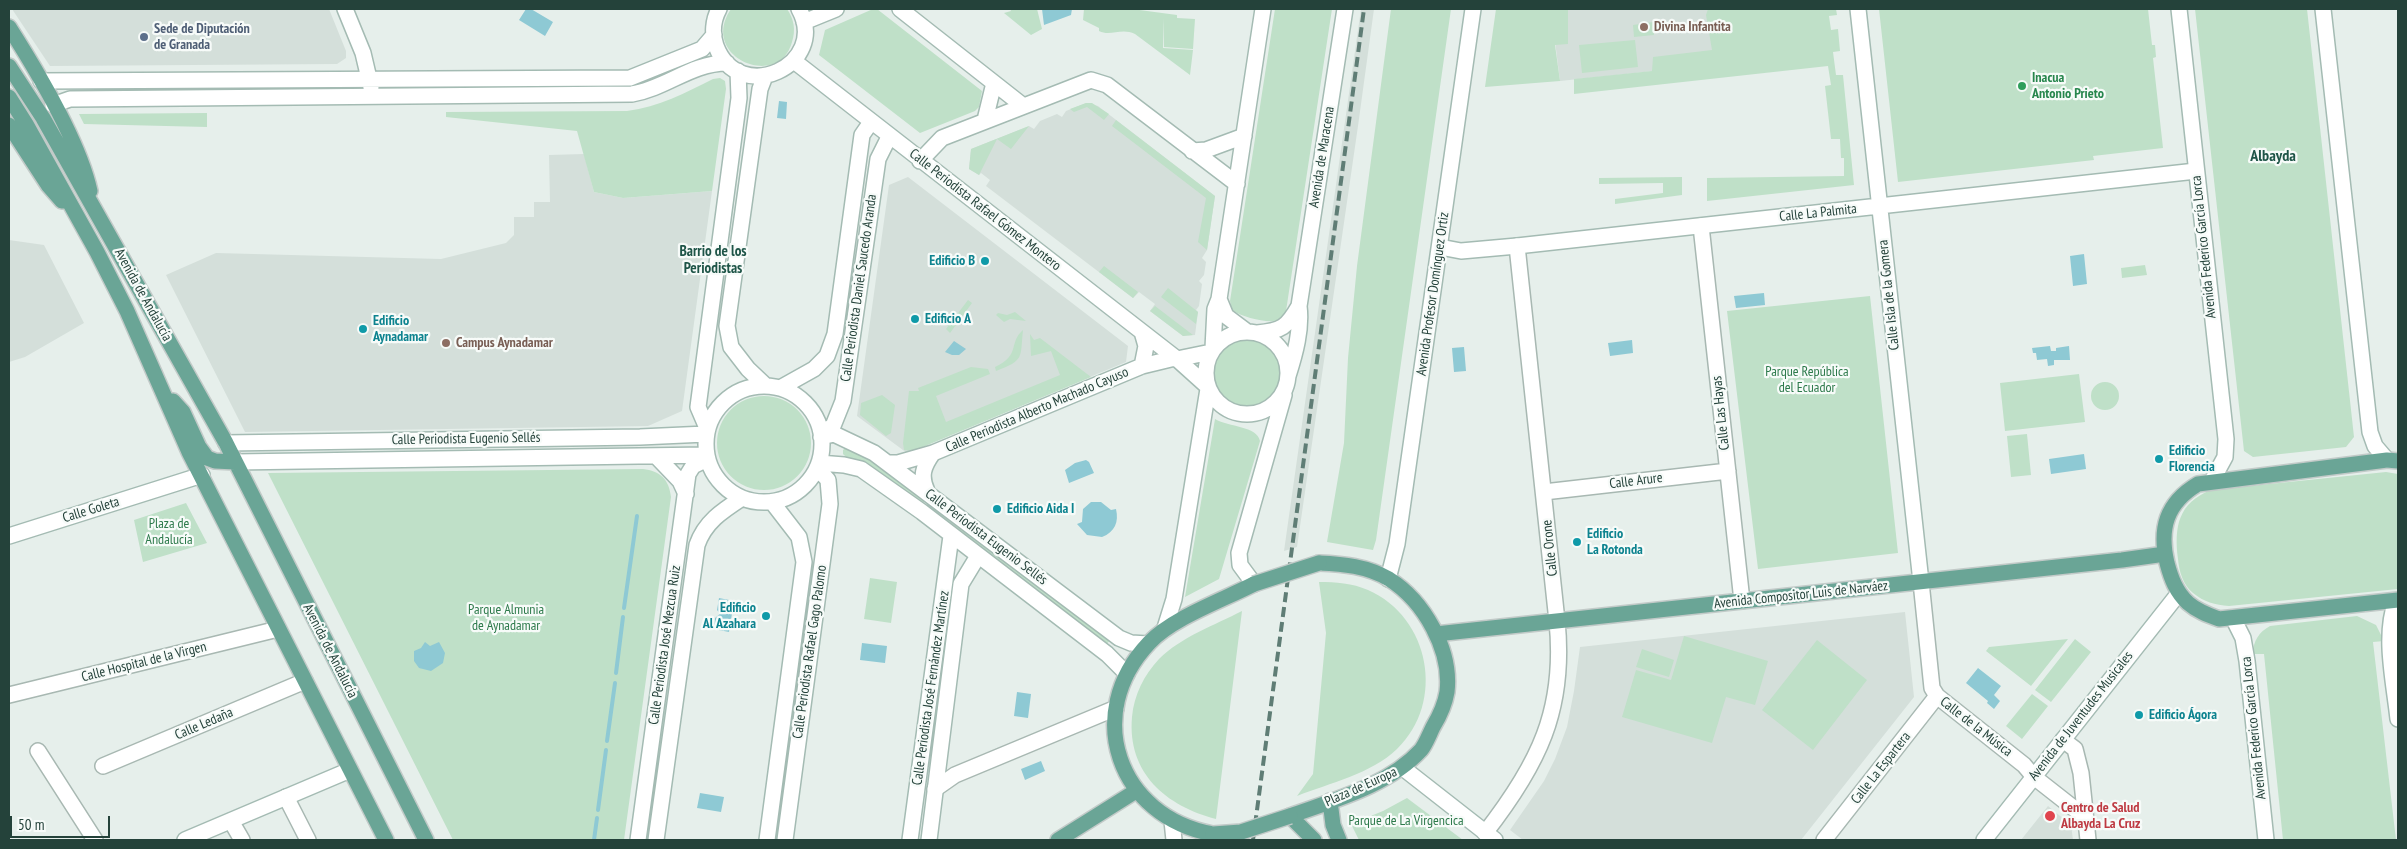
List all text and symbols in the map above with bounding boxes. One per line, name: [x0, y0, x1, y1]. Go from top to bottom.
place label: Divina Infantita: [1654, 19, 1731, 35]
place label: Sede de Diputación de Granada: [154, 21, 250, 54]
marker: Divina Infantita: [1638, 21, 1650, 33]
marker: Sede de Diputación de Granada: [138, 31, 150, 43]
place label: Inacua Antonio Prieto: [2032, 70, 2104, 102]
marker: Inacua Antonio Prieto: [2016, 80, 2028, 92]
street label: Avenida de Maracena: [1306, 105, 1338, 209]
street label: Calle Periodista Rafael Gómez Montero: [906, 146, 1064, 274]
district label: Albayda: [2250, 146, 2296, 166]
street label: Avenida Federico García Lorca: [2188, 175, 2220, 319]
street label: Calle Periodista Daniel Saucedo Aranda: [838, 193, 880, 383]
street label: Calle La Palmita: [1778, 201, 1858, 225]
street label: Avenida Profesor Domínguez Ortiz: [1413, 211, 1453, 377]
street label: Calle Isla de la Gomera: [1875, 239, 1903, 351]
district label: Barrio de los Periodistas: [679, 243, 747, 278]
street label: Avenida de Andalucía: [111, 246, 175, 344]
place label: Edificio B: [929, 253, 975, 269]
marker: Edificio B: [979, 255, 991, 267]
place label: Edificio A: [925, 311, 971, 327]
place label: Edificio Aynadamar: [373, 313, 428, 346]
marker: Edificio A: [909, 313, 921, 325]
marker: Edificio Aynadamar: [357, 323, 369, 335]
place label: Campus Aynadamar: [456, 335, 553, 351]
marker: Campus Aynadamar: [440, 337, 452, 349]
street label: Calle Periodista Alberto Machado Cayuso: [943, 364, 1131, 456]
park label: Parque República del Ecuador: [1765, 364, 1849, 397]
street label: Calle Las Hayas: [1709, 375, 1733, 451]
street label: Calle Periodista Eugenio Sellés: [391, 429, 541, 449]
place label: Edificio Florencia: [2169, 443, 2215, 476]
marker: Edificio Florencia: [2153, 453, 2165, 465]
street label: Calle Arure: [1609, 469, 1663, 493]
street label: Calle Periodista Eugenio Sellés: [921, 485, 1051, 589]
street label: Calle Goleta: [61, 493, 121, 527]
place label: Edificio Aida I: [1007, 501, 1074, 517]
marker: Edificio Aida I: [991, 503, 1003, 515]
park label: Plaza de Andalucía: [145, 516, 193, 548]
street label: Calle Orone: [1539, 519, 1561, 577]
place label: Edificio La Rotonda: [1587, 526, 1643, 558]
marker: Edificio La Rotonda: [1571, 536, 1583, 548]
street label: Calle Periodista José Mezcua Ruiz: [645, 564, 685, 726]
street label: Calle Periodista Rafael Gago Palomo: [790, 564, 830, 740]
street label: Avenida Compositor Luis de Narváez: [1713, 578, 1889, 612]
street label: Calle Periodista José Fernández Martínez: [909, 590, 953, 786]
place label: Edificio Al Azahara: [703, 600, 756, 632]
street label: Avenida de Andalucía: [299, 601, 361, 701]
park label: Parque Almunia de Aynadamar: [468, 602, 544, 634]
marker: Edificio Al Azahara: [760, 610, 772, 622]
street label: Calle Hospital de la Virgen: [80, 638, 208, 686]
street label: Avenida de Juventudes Musicales: [2025, 648, 2137, 784]
street label: Avenida Federico García Lorca: [2238, 656, 2270, 800]
street label: Calle de la Música: [1937, 694, 2015, 760]
street label: Calle Ledaña: [172, 704, 236, 744]
place label: Edificio Ágora: [2149, 707, 2217, 723]
marker: Edificio Ágora: [2133, 709, 2145, 721]
street label: Calle La Espartera: [1848, 729, 1914, 807]
street label: Plaza de Europa: [1322, 764, 1400, 810]
place label: Centro de Salud Albayda La Cruz: [2061, 800, 2140, 832]
scale bar: [12, 806, 112, 838]
marker: Centro de Salud Albayda La Cruz: [2043, 809, 2057, 823]
park label: Parque de La Virgencica: [1348, 813, 1464, 829]
text: 50 m: [18, 815, 44, 834]

